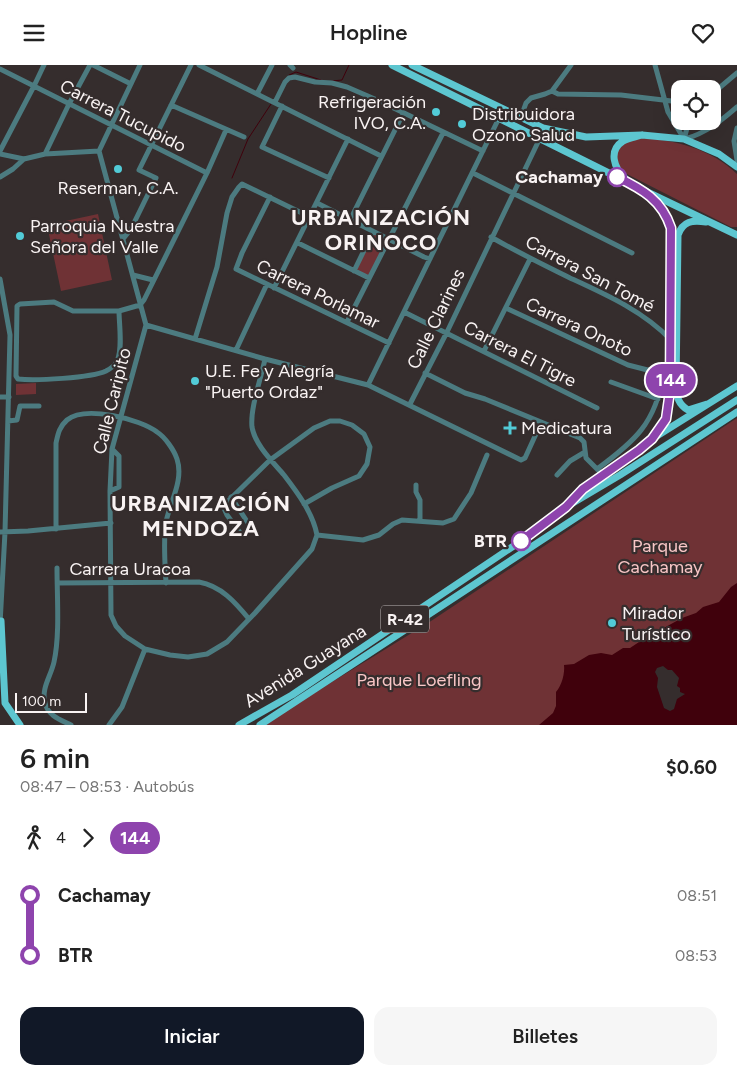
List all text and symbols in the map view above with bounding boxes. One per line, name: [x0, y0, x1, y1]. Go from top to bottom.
icon: menu: [20, 19, 48, 47]
text: Hopline: [330, 19, 407, 46]
icon: heart: [689, 19, 717, 47]
street label: Carrera Tucupido: [56, 75, 190, 157]
map controls: [671, 80, 721, 130]
button: locate: [671, 80, 721, 130]
place label: Refrigeración IVO, C.A.: [318, 91, 426, 134]
place label: Distribuidora Ozono Salud: [472, 103, 575, 146]
marker: Refrigeración IVO, C.A.: [430, 106, 442, 118]
marker: Distribuidora Ozono Salud: [456, 118, 468, 130]
marker: Reserman, C.A.: [112, 163, 124, 175]
place label: Cachamay: [515, 166, 604, 188]
marker: Cachamay: [607, 167, 627, 187]
place label: Reserman, C.A.: [57, 177, 179, 199]
district label: URBANIZACIÓN ORINOCO: [291, 204, 471, 256]
place label: Parroquia Nuestra Señora del Valle: [30, 215, 175, 258]
marker: Parroquia Nuestra Señora del Valle: [14, 230, 26, 242]
street label: Carrera San Tomé: [522, 231, 658, 317]
street label: Carrera Porlamar: [253, 255, 383, 333]
street label: Calle Clarines: [402, 265, 470, 373]
street label: Carrera Onoto: [522, 293, 636, 361]
street label: Carrera El Tigre: [460, 316, 580, 392]
street label: Calle Caripito: [88, 346, 136, 456]
place label: U.E. Fe y Alegría "Puerto Ordaz": [205, 360, 334, 403]
line badge: 144: [642, 364, 700, 396]
text: 144: [656, 369, 686, 391]
marker: U.E. Fe y Alegría "Puerto Ordaz": [189, 375, 201, 387]
place label: Medicatura: [521, 417, 612, 439]
marker: Medicatura: [503, 421, 517, 435]
district label: URBANIZACIÓN MENDOZA: [111, 490, 291, 542]
place label: BTR: [474, 530, 507, 552]
marker: BTR: [511, 531, 531, 551]
park label: Parque Cachamay: [618, 535, 703, 578]
street label: Carrera Uracoa: [69, 558, 191, 580]
place label: Mirador Turístico: [622, 602, 691, 645]
road number: R-42: [381, 605, 429, 633]
marker: Mirador Turístico: [606, 617, 618, 629]
street label: Avenida Guayana: [240, 620, 370, 712]
park label: Parque Loefling: [356, 669, 482, 691]
scale bar: [15, 690, 88, 713]
text: 100 m: [22, 693, 61, 710]
text: 6 min: [20, 741, 90, 775]
text: $0.60: [666, 756, 717, 779]
text: 08:47 – 08:53 · Autobús: [20, 777, 194, 796]
icon: walk: [20, 824, 48, 852]
icon: forward: [74, 824, 102, 852]
text: 144: [120, 827, 150, 849]
text: 4: [56, 828, 66, 847]
text: Cachamay: [58, 884, 151, 907]
text: 08:51: [677, 886, 717, 905]
text: BTR: [58, 944, 93, 967]
text: 08:53: [675, 946, 717, 965]
button: Iniciar: [20, 1007, 364, 1065]
button: Billetes: [374, 1007, 717, 1065]

